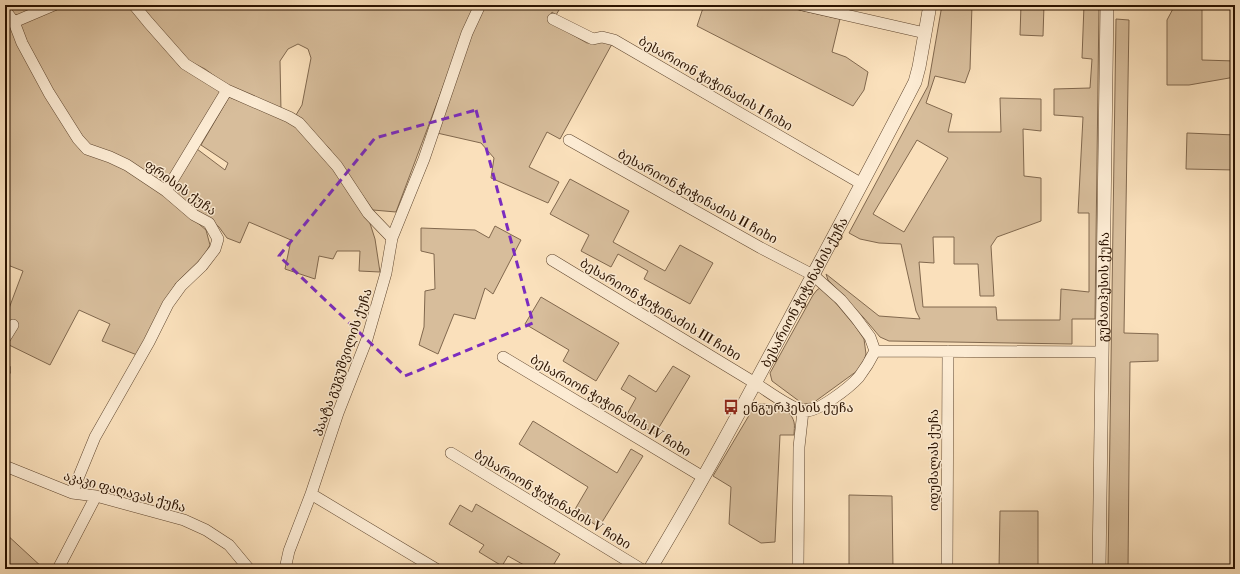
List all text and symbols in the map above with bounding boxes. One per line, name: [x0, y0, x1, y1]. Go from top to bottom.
street label: ბესარიონ ჭიჭინაძის I ჩიხი: [636, 33, 795, 135]
street label: ბესარიონ ჭიჭინაძის II ჩიხი: [615, 146, 780, 248]
street label: ფრისის ქუჩა: [141, 156, 219, 219]
street label: ბესარიონ ჭიჭინაძის ქუჩა: [758, 215, 852, 370]
street label: გუმათჰესის ქუჩა: [1095, 232, 1113, 342]
street label: ბესარიონ ჭიჭინაძის III ჩიხი: [577, 255, 744, 364]
street label: პაატა გუგუშვილის ქუჩა: [310, 286, 376, 438]
street label: ბესარიონ ჭიჭინაძის IV ჩიხი: [527, 351, 694, 460]
bus stop icon: ენგურჰესის ქუჩა: [722, 398, 740, 416]
place label: ენგურჰესის ქუჩა: [743, 400, 853, 416]
street label: იდუმალას ქუჩა: [926, 409, 942, 511]
street label: ბესარიონ ჭიჭინაძის V ჩიხი: [471, 447, 634, 553]
street label: აკაკი ფაღავას ქუჩა: [62, 468, 188, 516]

